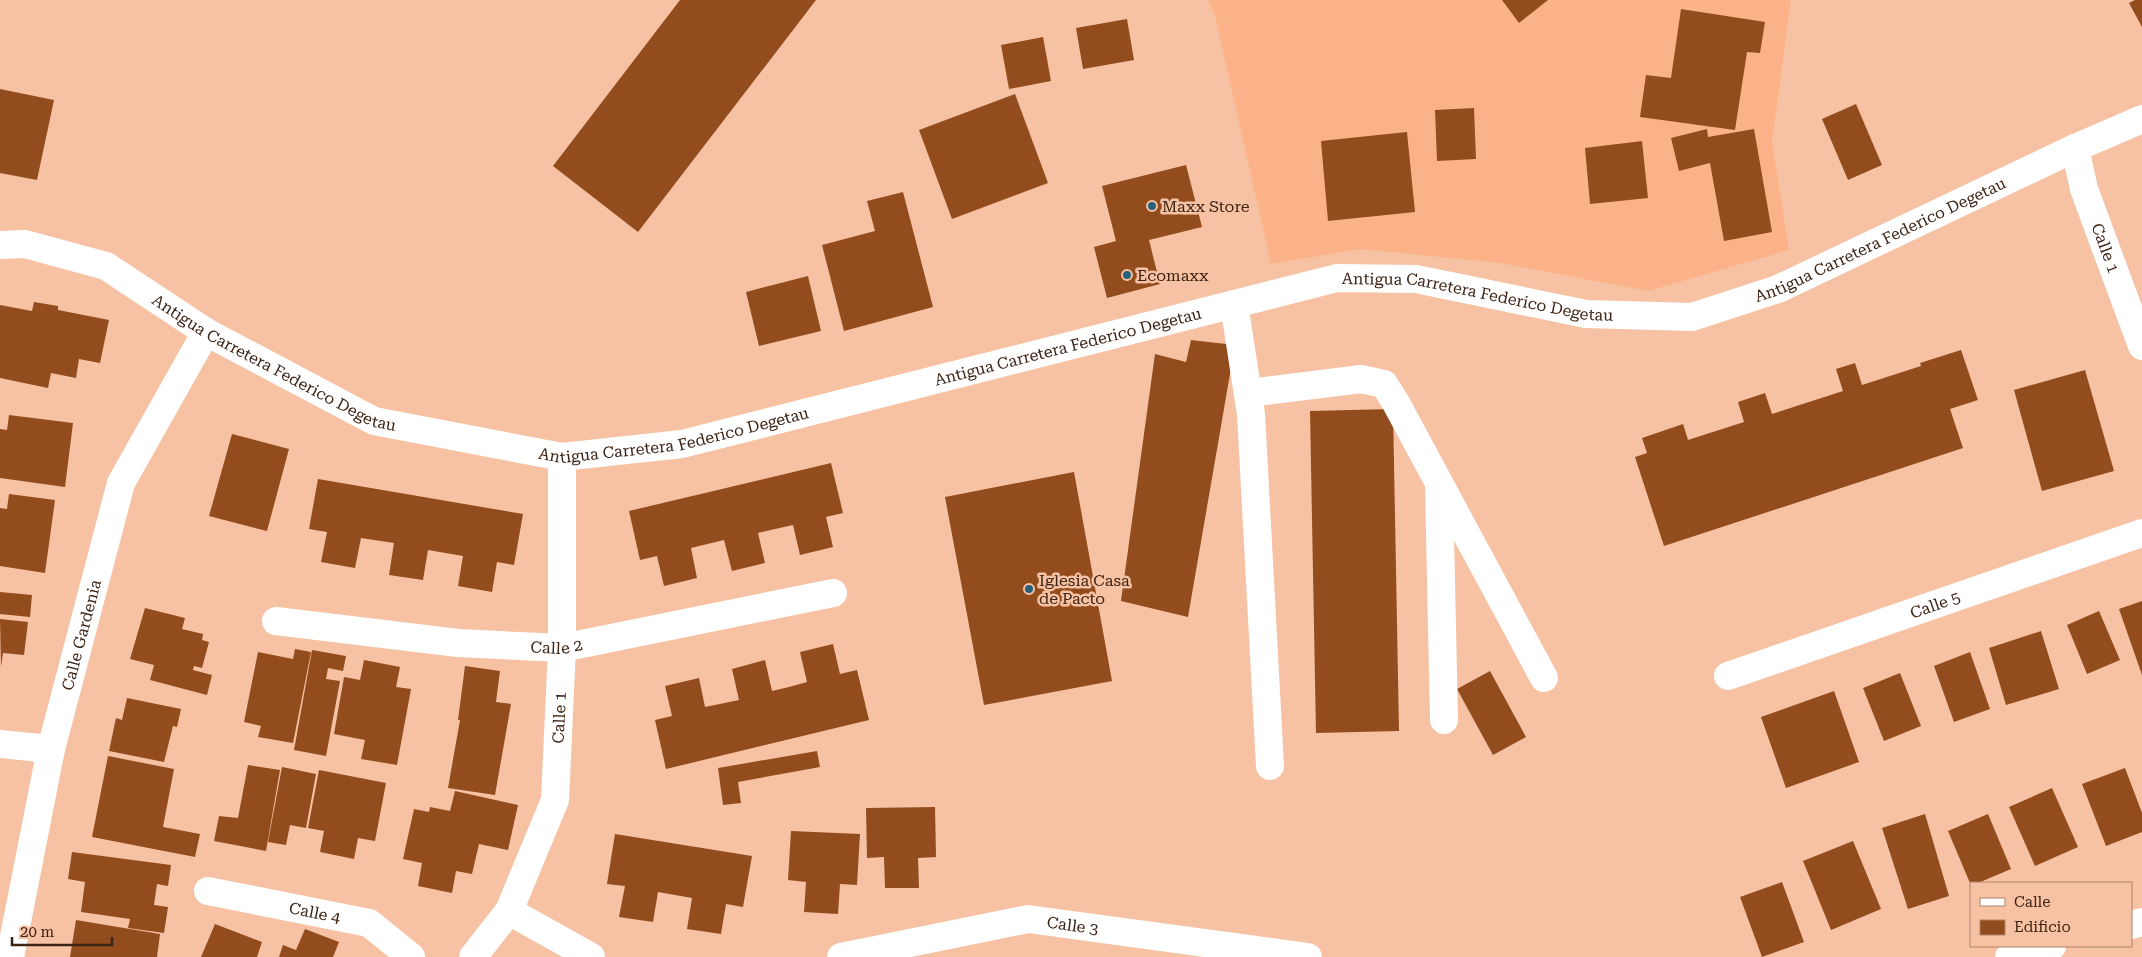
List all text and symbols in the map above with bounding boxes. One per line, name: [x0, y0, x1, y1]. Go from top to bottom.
street label: Antigua Carretera Federico Degetau: [1752, 173, 2008, 305]
place label: Maxx Store: [1162, 197, 1250, 216]
marker: Maxx Store: [1146, 200, 1158, 212]
street label: Calle 1: [2088, 220, 2124, 276]
place label: Ecomaxx: [1137, 266, 1209, 285]
marker: Ecomaxx: [1121, 269, 1133, 281]
street label: Antigua Carretera Federico Degetau: [1342, 269, 1613, 324]
street label: Antigua Carretera Federico Degetau: [149, 290, 398, 435]
street label: Antigua Carretera Federico Degetau: [932, 303, 1203, 389]
street label: Antigua Carretera Federico Degetau: [537, 403, 811, 467]
place label: Iglesia Casa de Pacto: [1039, 571, 1130, 608]
street label: Calle Gardenia: [57, 577, 105, 692]
marker: Iglesia Casa de Pacto: [1023, 583, 1035, 595]
street label: Calle 5: [1907, 587, 1963, 622]
street label: Calle 2: [530, 635, 584, 658]
street label: Calle 1: [548, 691, 569, 744]
legend: [1970, 882, 2132, 947]
text: Calle: [2014, 893, 2050, 911]
street label: Calle 4: [288, 898, 342, 927]
street label: Calle 3: [1046, 912, 1100, 938]
scale bar: [12, 914, 112, 946]
text: Edificio: [2014, 918, 2071, 936]
text: 20 m: [20, 923, 55, 941]

